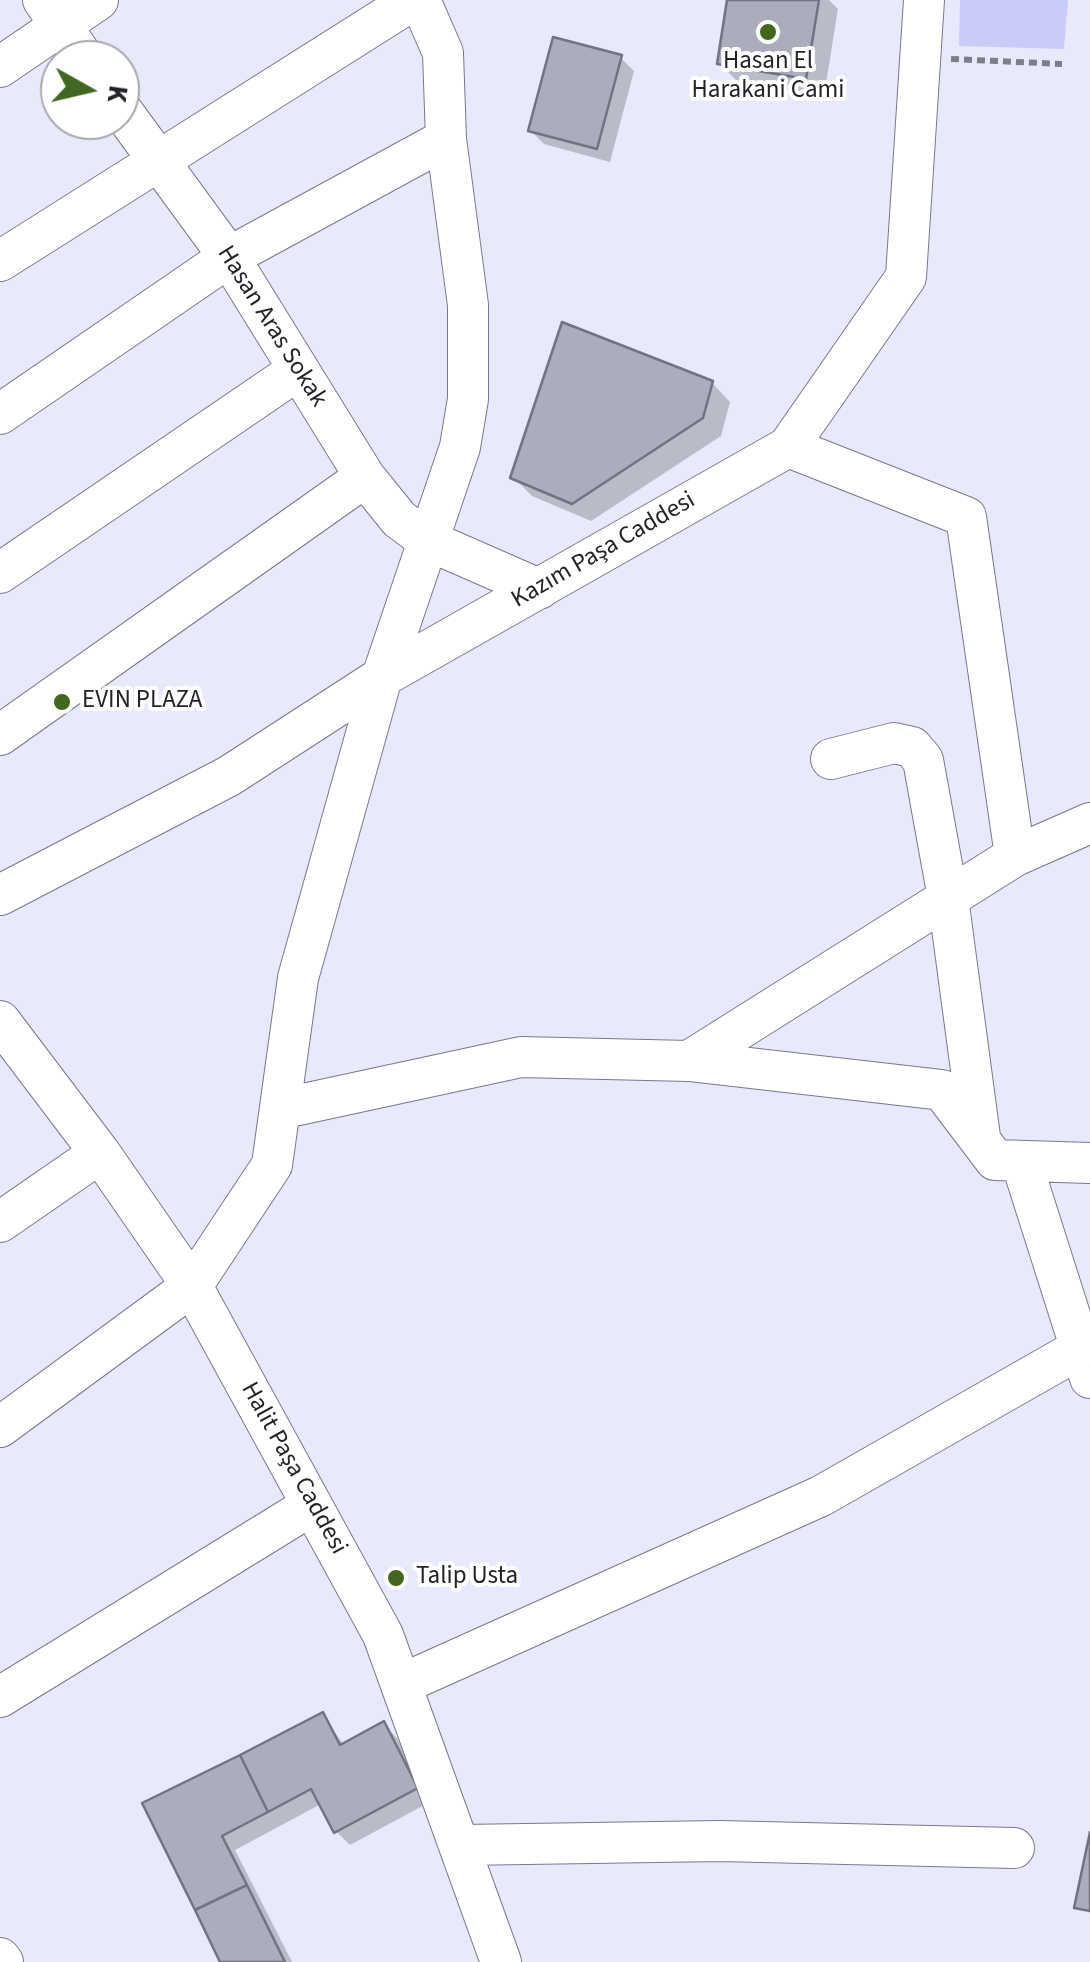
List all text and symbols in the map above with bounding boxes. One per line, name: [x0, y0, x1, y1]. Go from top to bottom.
marker: Hasan El Harakani Cami: [757, 21, 779, 43]
north arrow: [40, 40, 140, 140]
place label: Hasan El Harakani Cami: [692, 48, 844, 107]
text: K: [97, 83, 139, 105]
street label: Hasan Aras Sokak: [209, 241, 333, 413]
street label: Kazım Paşa Caddesi: [507, 486, 701, 616]
place label: EVIN PLAZA: [82, 687, 202, 717]
marker: EVIN PLAZA: [51, 691, 73, 713]
street label: Halit Paşa Caddesi: [233, 1378, 353, 1560]
place label: Talip Usta: [416, 1563, 518, 1593]
marker: Talip Usta: [385, 1567, 407, 1589]

